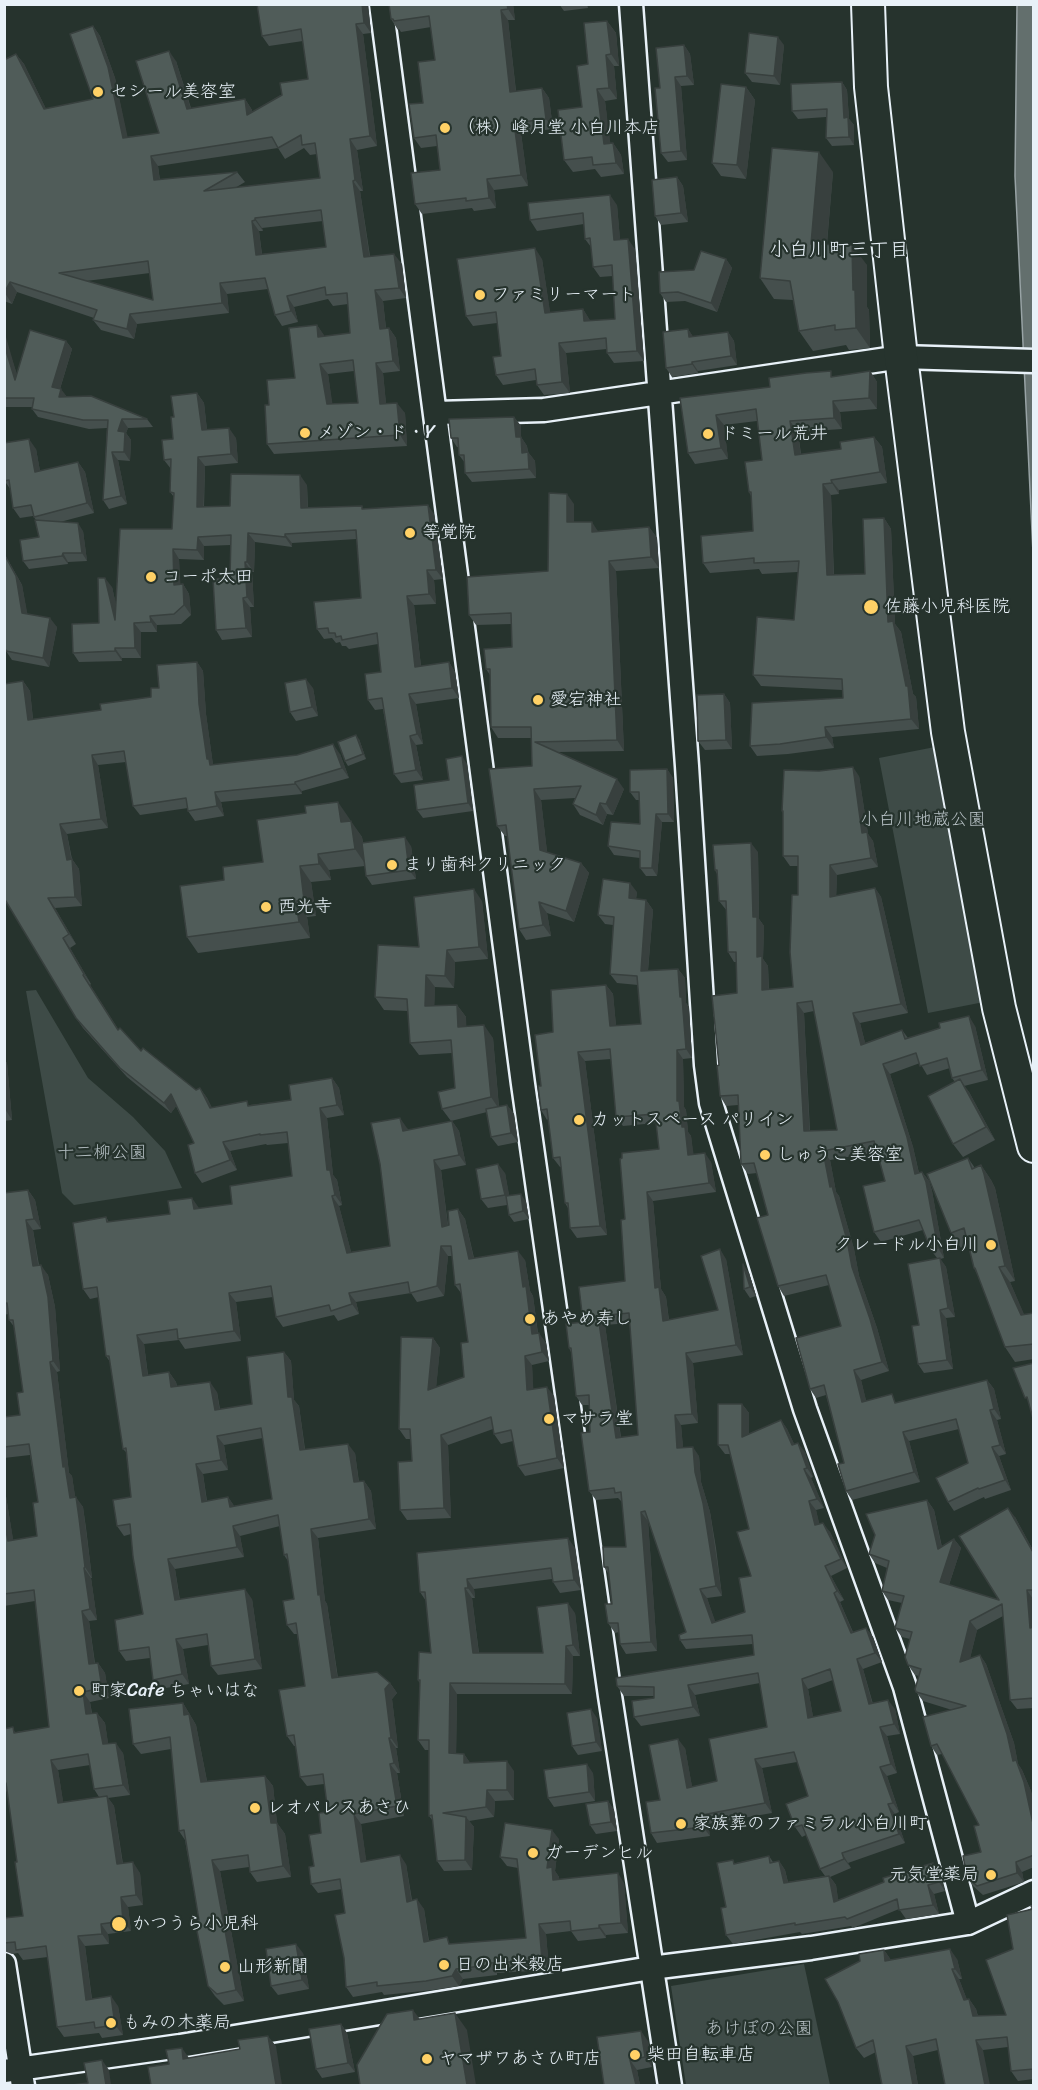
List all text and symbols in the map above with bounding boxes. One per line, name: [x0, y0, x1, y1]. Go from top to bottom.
place label: セシール美容室: [110, 81, 236, 103]
marker: セシール美容室: [91, 85, 105, 99]
place label: （株）峰月堂 小白川本店: [457, 117, 660, 139]
marker: （株）峰月堂 小白川本店: [438, 121, 452, 135]
district label: 小白川町三丁目: [769, 239, 909, 263]
place label: ファミリーマート: [492, 284, 636, 306]
marker: ファミリーマート: [473, 288, 487, 302]
place label: メゾン・ド・Y: [317, 422, 435, 444]
place label: ドミール荒井: [720, 423, 828, 445]
marker: メゾン・ド・Y: [298, 426, 312, 440]
marker: ドミール荒井: [701, 427, 715, 441]
place label: 等覚院: [422, 522, 476, 544]
marker: 等覚院: [403, 526, 417, 540]
place label: コーポ太田: [163, 566, 253, 588]
marker: コーポ太田: [144, 570, 158, 584]
place label: 佐藤小児科医院: [884, 596, 1010, 618]
marker: 佐藤小児科医院: [862, 598, 880, 616]
place label: 愛宕神社: [550, 689, 622, 711]
marker: 愛宕神社: [531, 693, 545, 707]
park label: 小白川地蔵公園: [860, 809, 986, 831]
place label: まり歯科クリニック: [404, 854, 566, 876]
marker: まり歯科クリニック: [385, 858, 399, 872]
place label: 西光寺: [278, 896, 332, 918]
marker: 西光寺: [259, 900, 273, 914]
place label: カットスペース パリイン: [591, 1109, 794, 1131]
marker: カットスペース パリイン: [572, 1113, 586, 1127]
park label: 十二柳公園: [57, 1142, 147, 1164]
place label: しゅうこ美容室: [777, 1144, 903, 1166]
marker: しゅうこ美容室: [758, 1148, 772, 1162]
place label: クレードル小白川: [834, 1234, 979, 1256]
marker: クレードル小白川: [984, 1238, 998, 1252]
place label: あやめ寿し: [542, 1308, 632, 1330]
marker: あやめ寿し: [523, 1312, 537, 1326]
place label: マサラ堂: [561, 1408, 633, 1430]
marker: マサラ堂: [542, 1412, 556, 1426]
place label: 町家Cafe ちゃいはな: [91, 1680, 259, 1702]
marker: 町家Cafe ちゃいはな: [72, 1684, 86, 1698]
place label: レオパレスあさひ: [267, 1797, 411, 1819]
marker: レオパレスあさひ: [248, 1801, 262, 1815]
place label: 家族葬のファミラル小白川町: [693, 1813, 927, 1835]
marker: 家族葬のファミラル小白川町: [674, 1817, 688, 1831]
place label: ガーデンヒル: [545, 1842, 653, 1864]
marker: ガーデンヒル: [526, 1846, 540, 1860]
place label: 元気堂薬局: [889, 1864, 979, 1886]
marker: 元気堂薬局: [984, 1868, 998, 1882]
place label: かつうら小児科: [132, 1913, 258, 1935]
marker: かつうら小児科: [110, 1915, 128, 1933]
place label: 日の出米穀店: [456, 1954, 564, 1976]
place label: 山形新聞: [237, 1956, 309, 1978]
marker: 日の出米穀店: [437, 1958, 451, 1972]
marker: 山形新聞: [218, 1960, 232, 1974]
place label: もみの木薬局: [123, 2012, 231, 2034]
marker: もみの木薬局: [104, 2016, 118, 2030]
park label: あけぼの公園: [705, 2018, 813, 2040]
place label: 柴田自転車店: [647, 2044, 755, 2066]
place label: ヤマザワあさひ町店: [439, 2048, 601, 2070]
marker: 柴田自転車店: [628, 2048, 642, 2062]
marker: ヤマザワあさひ町店: [420, 2052, 434, 2066]

